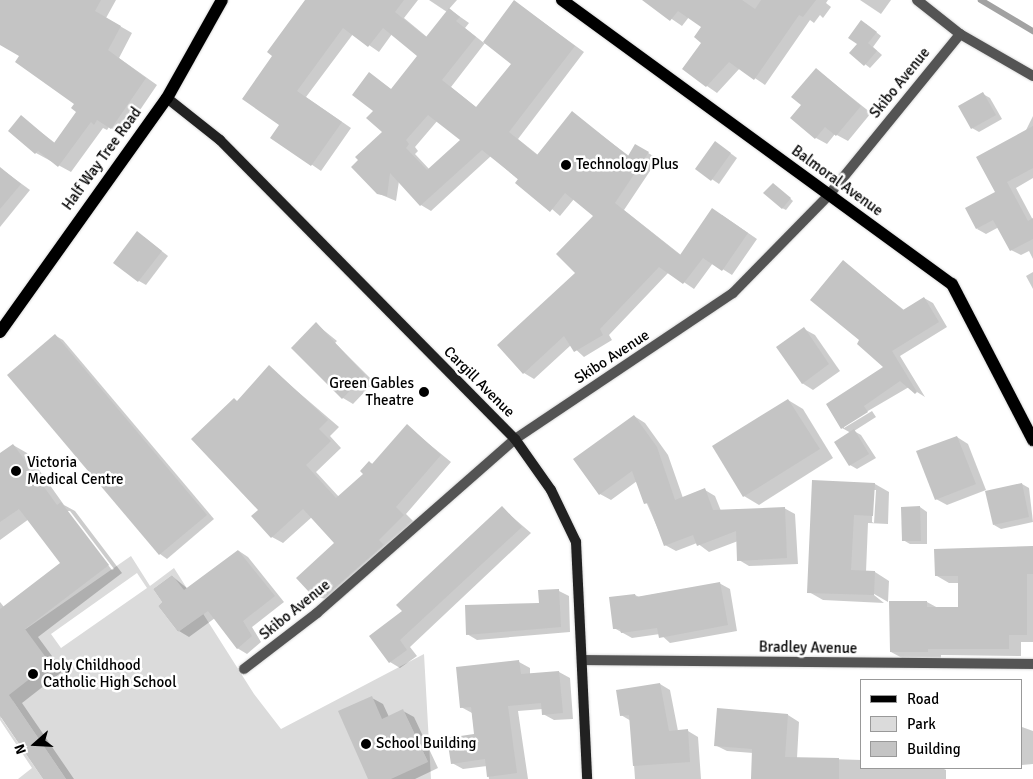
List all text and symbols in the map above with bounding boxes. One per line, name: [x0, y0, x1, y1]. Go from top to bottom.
street label: Skibo Avenue: [866, 44, 934, 122]
street label: Half Way Tree Road: [59, 104, 145, 214]
street label: Balmoral Avenue: [788, 142, 886, 220]
place label: Technology Plus: [576, 156, 679, 174]
marker: Technology Plus: [560, 159, 572, 171]
street label: Skibo Avenue: [571, 326, 653, 388]
street label: Cargill Avenue: [440, 343, 518, 421]
place label: Green Gables Theatre: [329, 374, 414, 409]
marker: Green Gables Theatre: [418, 386, 430, 398]
place label: Victoria Medical Centre: [27, 453, 124, 488]
marker: Victoria Medical Centre: [9, 464, 23, 478]
street label: Skibo Avenue: [256, 576, 334, 644]
street label: Bradley Avenue: [759, 638, 857, 658]
place label: Holy Childhood Catholic High School: [43, 656, 177, 691]
marker: Holy Childhood Catholic High School: [27, 668, 39, 680]
legend: [860, 679, 1023, 769]
text: Road: [907, 690, 939, 708]
text: Park: [907, 715, 936, 733]
north arrow: [10, 719, 60, 769]
place label: School Building: [376, 735, 477, 753]
marker: School Building: [360, 738, 372, 750]
text: Building: [907, 740, 961, 758]
text: N: [11, 742, 30, 756]

